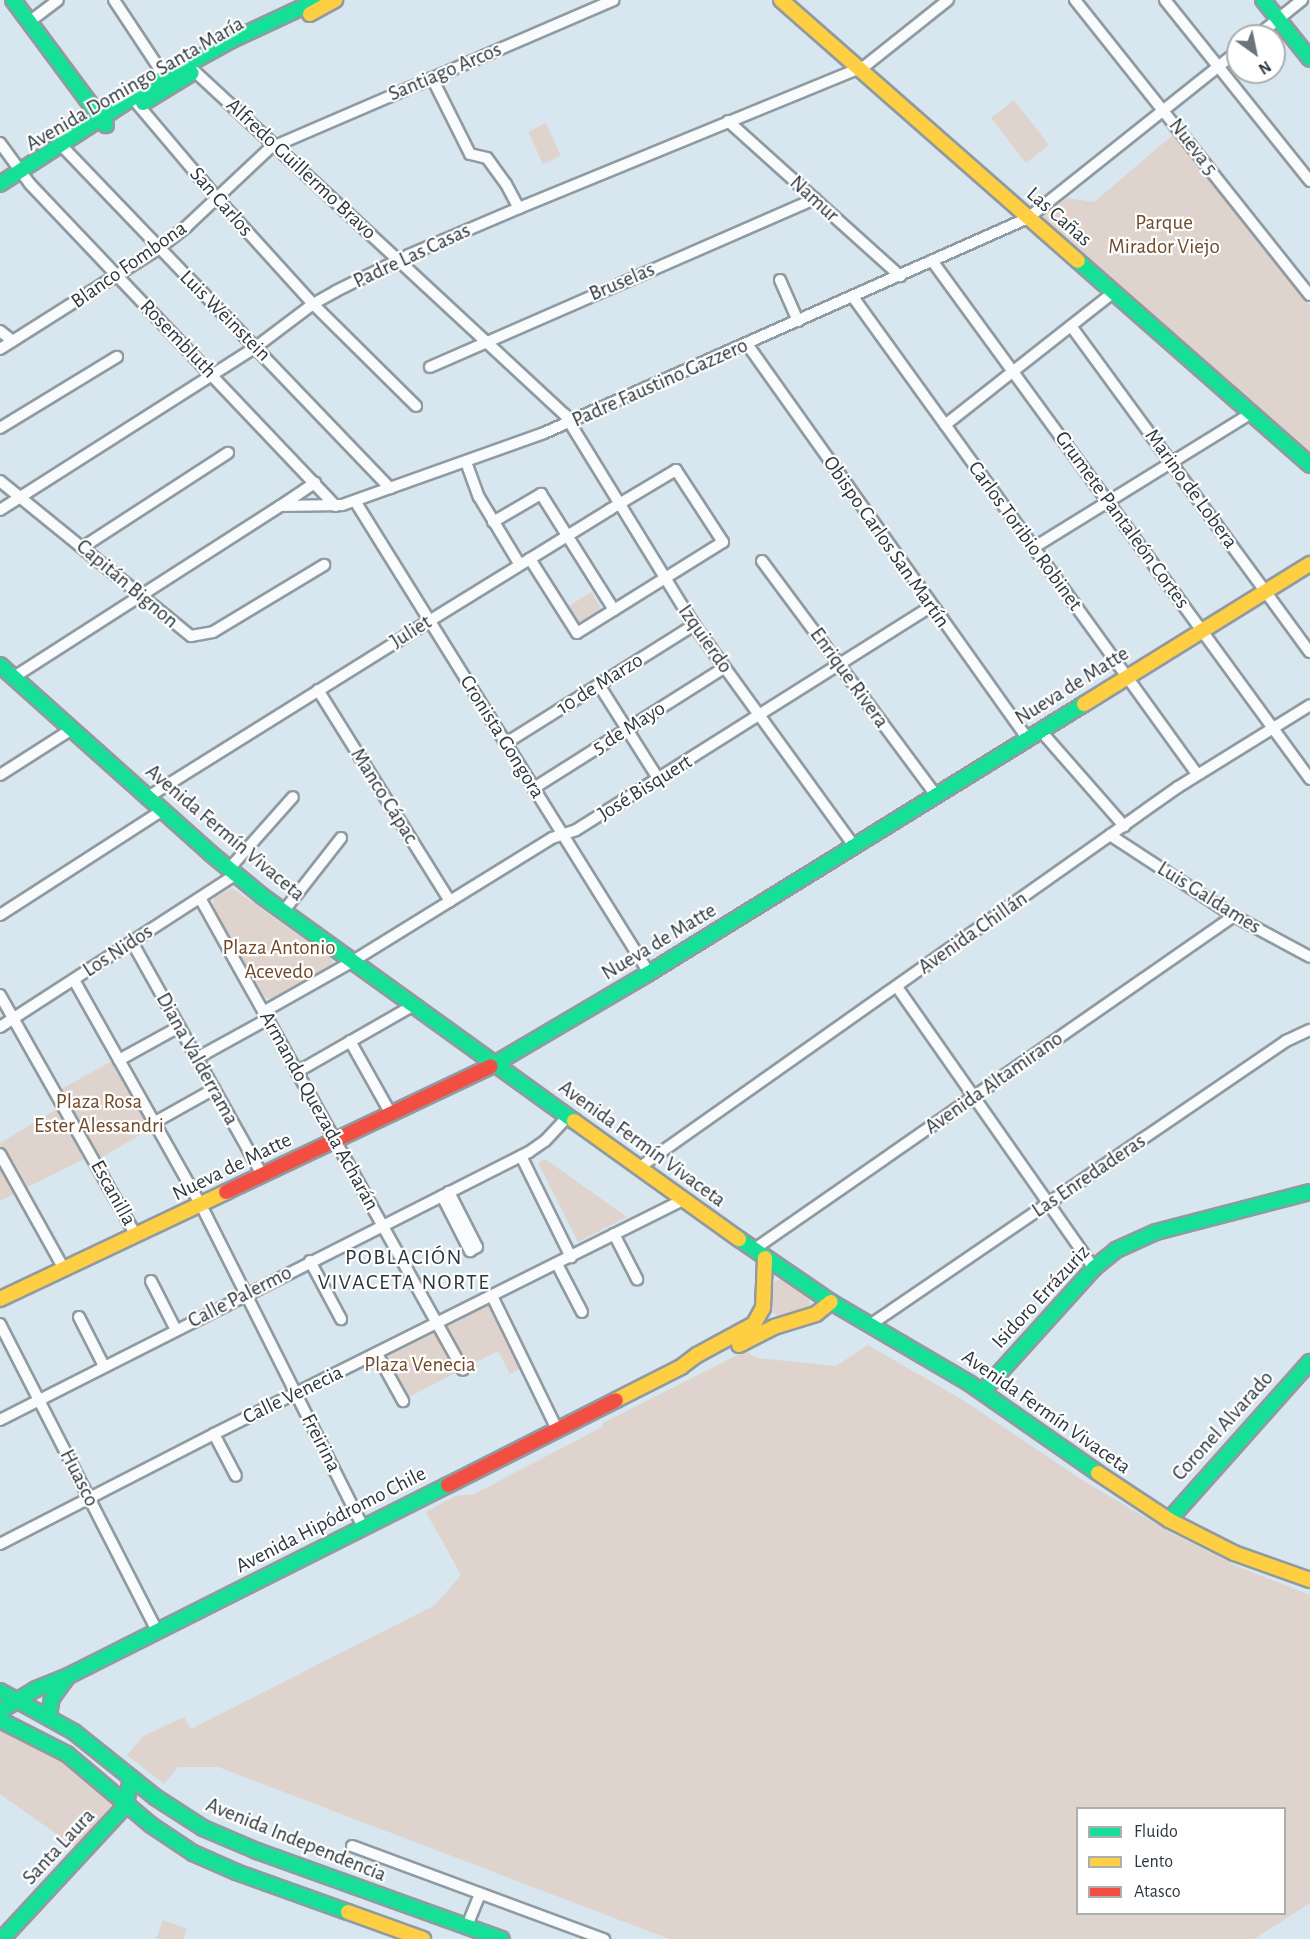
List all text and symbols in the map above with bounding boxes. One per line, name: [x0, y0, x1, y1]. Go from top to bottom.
street label: Avenida Domingo Santa María: [22, 11, 248, 157]
north arrow: [1226, 24, 1286, 84]
street label: Santiago Arcos: [385, 37, 505, 107]
text: N: [1256, 58, 1274, 77]
street label: Alfredo Guillermo Bravo: [221, 93, 381, 245]
street label: Nueva 5: [1163, 114, 1223, 180]
street label: San Carlos: [184, 162, 258, 242]
street label: Namur: [784, 170, 844, 228]
street label: Las Cañas: [1021, 182, 1097, 252]
park label: Parque Mirador Viejo: [1108, 210, 1220, 260]
street label: Blanco Fombona: [66, 216, 192, 314]
street label: Padre Las Casas: [349, 218, 475, 294]
street label: Bruselas: [585, 257, 659, 307]
street label: Luis Weinstein: [174, 265, 276, 367]
street label: Rosembluth: [134, 294, 222, 384]
street label: Padre Faustino Gazzero: [568, 333, 752, 433]
street label: Marino de Lobera: [1139, 424, 1243, 554]
street label: Grumete Pantaleón Cortes: [1049, 426, 1195, 614]
street label: Obispo Carlos San Martín: [817, 451, 955, 633]
street label: Carlos Toribio Robinet: [962, 456, 1088, 616]
street label: Capitán Bignon: [71, 534, 183, 634]
street label: Izquierdo: [672, 600, 738, 678]
street label: Juliet: [386, 610, 436, 654]
street label: Enrique Rivera: [804, 623, 894, 733]
street label: Nueva de Matte: [1011, 641, 1133, 731]
street label: 10 de Marzo: [552, 648, 648, 720]
street label: Cronista Gongora: [454, 671, 550, 803]
street label: 5 de Mayo: [588, 696, 670, 760]
street label: Manco Cápac: [345, 744, 423, 848]
street label: José Bisquert: [593, 749, 697, 827]
street label: Avenida Fermín Vivaceta: [140, 759, 310, 907]
street label: Luis Galdames: [1152, 856, 1266, 940]
street label: Avenida Chillán: [914, 886, 1032, 980]
street label: Nueva de Matte: [597, 898, 721, 986]
street label: Los Nidos: [78, 919, 158, 983]
park label: Plaza Antonio Acevedo: [222, 935, 336, 985]
street label: Diana Valderrama: [150, 988, 244, 1130]
street label: Armando Quezada Acharán: [254, 1007, 384, 1215]
street label: Avenida Altamirano: [920, 1026, 1068, 1140]
street label: Avenida Fermín Vivaceta: [554, 1075, 730, 1213]
park label: Plaza Rosa Ester Alessandri: [34, 1089, 164, 1139]
street label: Nueva de Matte: [168, 1127, 296, 1207]
street label: Las Enredaderas: [1027, 1129, 1151, 1223]
street label: Escanilla: [85, 1156, 141, 1230]
street label: Isidoro Errázuriz: [987, 1240, 1095, 1354]
district label: POBLACIÓN VIVACETA NORTE: [318, 1244, 490, 1296]
street label: Calle Palermo: [184, 1260, 296, 1334]
street label: Avenida Fermín Vivaceta: [957, 1344, 1135, 1480]
park label: Plaza Venecia: [364, 1352, 476, 1378]
street label: Calle Venecia: [239, 1360, 347, 1430]
street label: Coronel Alvarado: [1167, 1366, 1279, 1486]
street label: Freirina: [296, 1410, 346, 1476]
street label: Huasco: [54, 1445, 104, 1511]
street label: Avenida Hipódromo Chile: [231, 1461, 431, 1579]
street label: Avenida Independencia: [202, 1792, 390, 1888]
street label: Santa Laura: [17, 1804, 101, 1890]
legend: [1076, 1807, 1286, 1915]
text: Fluido: [1134, 1823, 1178, 1841]
text: Lento: [1134, 1853, 1173, 1871]
text: Atasco: [1134, 1883, 1181, 1901]

